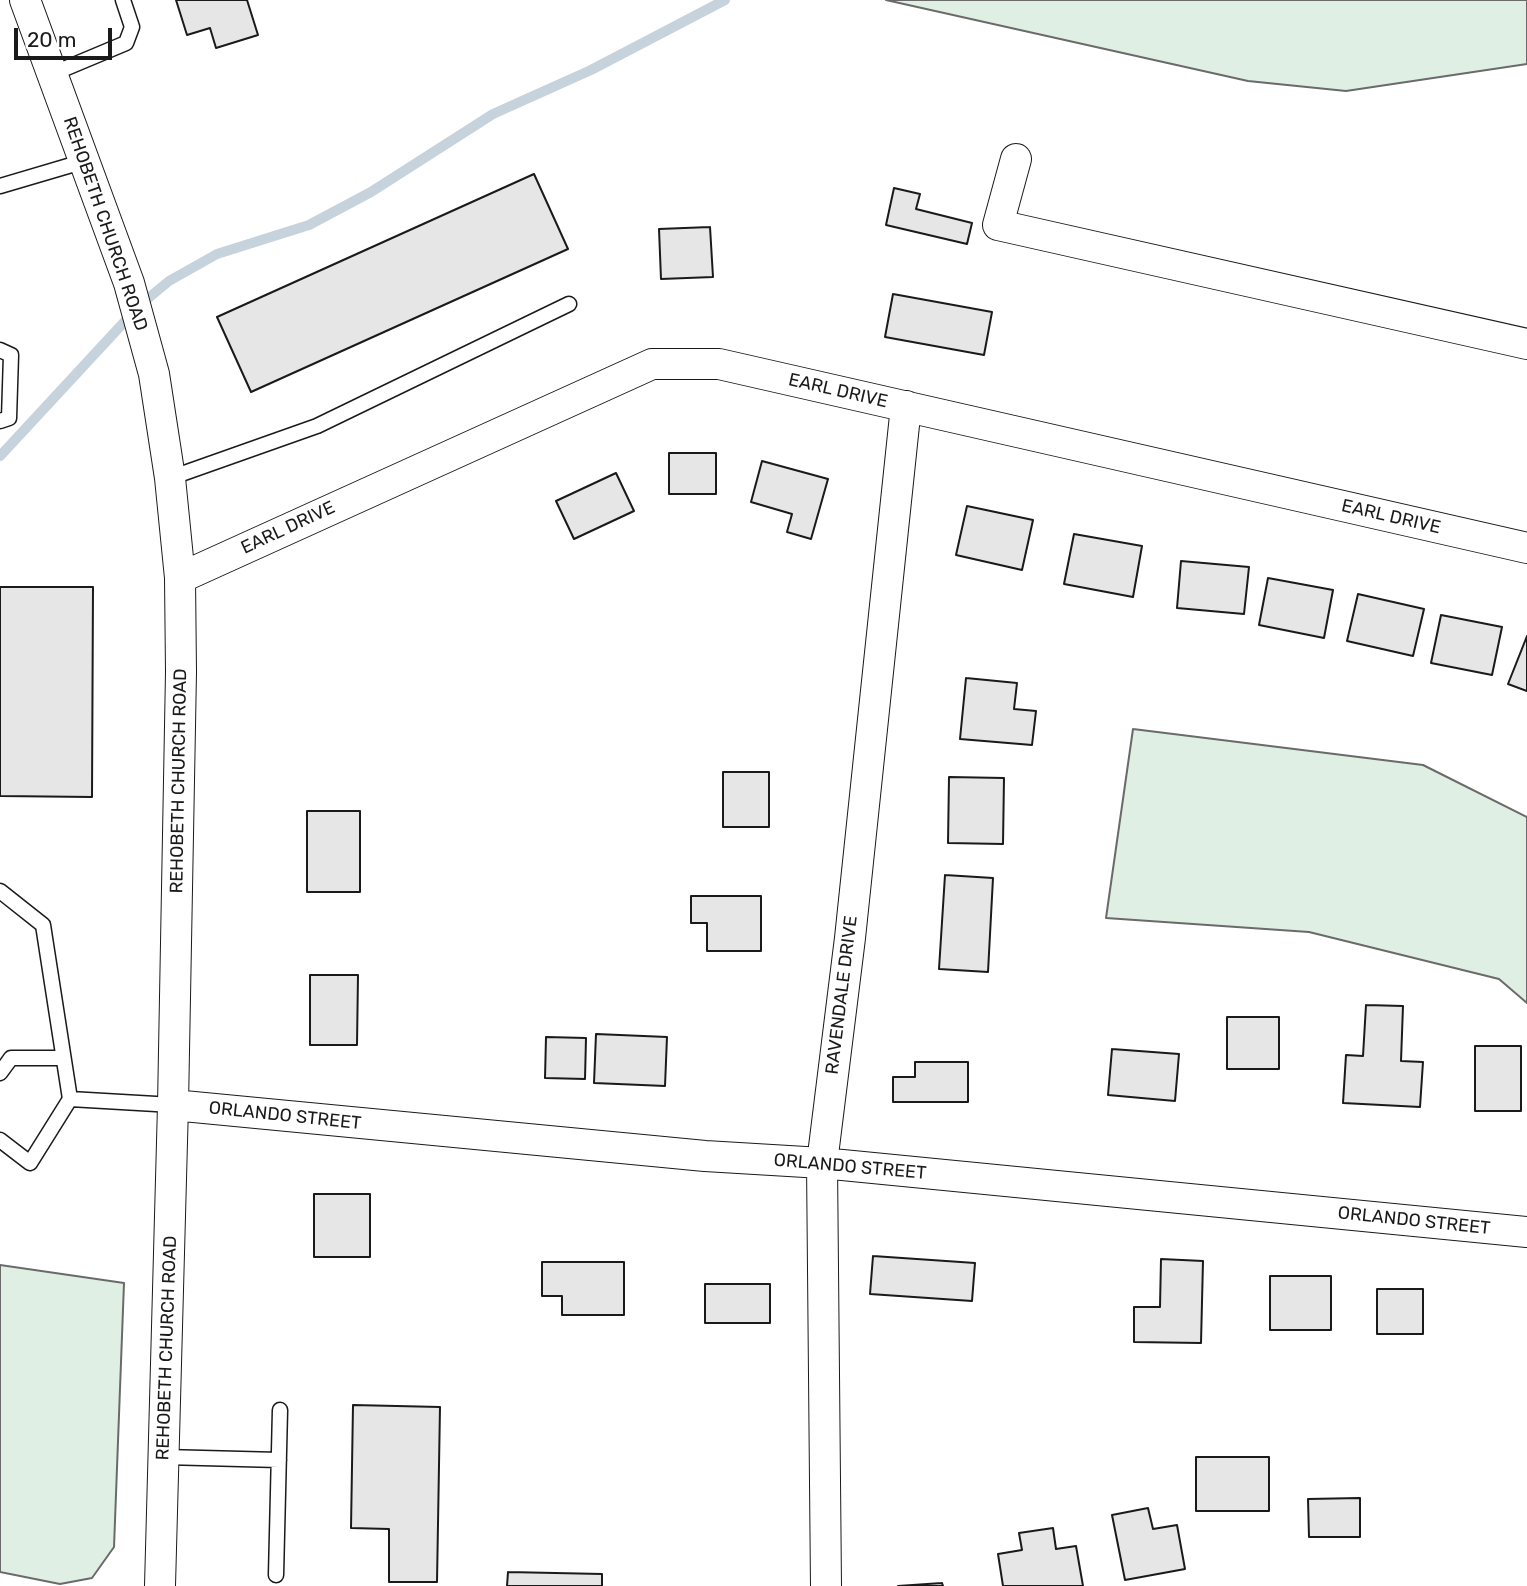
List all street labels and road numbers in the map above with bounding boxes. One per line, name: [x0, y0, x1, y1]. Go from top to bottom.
street label: REHOBETH CHURCH ROAD: [58, 114, 152, 334]
street label: EARL DRIVE: [786, 369, 890, 413]
street label: EARL DRIVE: [1339, 495, 1443, 539]
street label: EARL DRIVE: [238, 497, 338, 559]
street label: REHOBETH CHURCH ROAD: [166, 668, 192, 894]
street label: RAVENDALE DRIVE: [822, 914, 862, 1076]
street label: ORLANDO STREET: [208, 1097, 362, 1135]
street label: ORLANDO STREET: [773, 1150, 927, 1184]
street label: ORLANDO STREET: [1337, 1202, 1491, 1240]
street label: REHOBETH CHURCH ROAD: [152, 1235, 182, 1461]

